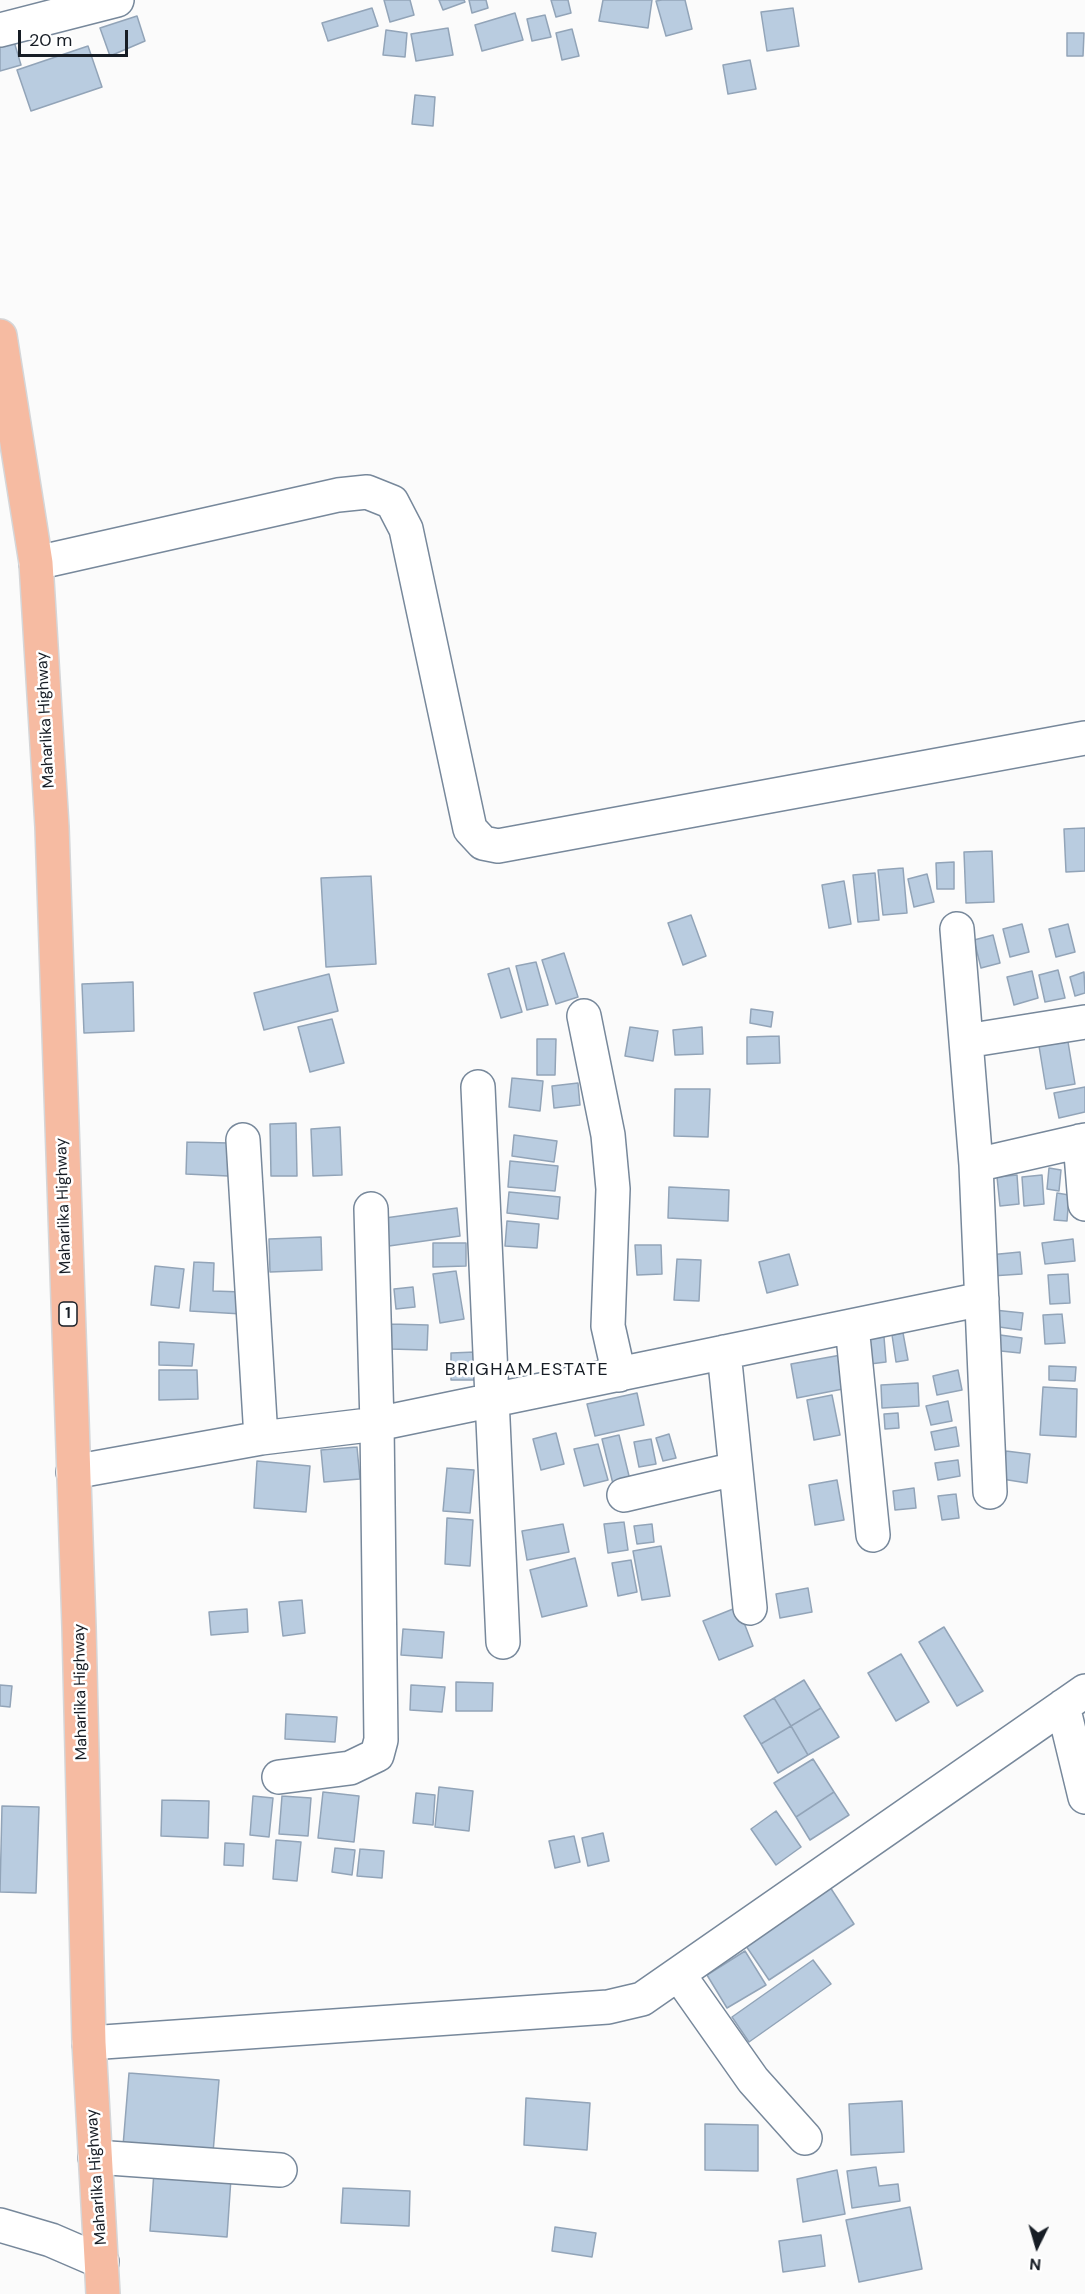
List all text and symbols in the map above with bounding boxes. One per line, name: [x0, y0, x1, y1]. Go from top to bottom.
scale bar: [21, 18, 130, 56]
text: 20 m: [29, 28, 72, 52]
street label: Maharlika Highway: [33, 651, 59, 789]
street label: Maharlika Highway: [52, 1137, 76, 1275]
road number: 1: [59, 1302, 77, 1326]
district label: BRIGHAM ESTATE: [445, 1359, 609, 1381]
street label: Maharlika Highway: [70, 1624, 92, 1760]
street label: Maharlika Highway: [83, 2108, 111, 2246]
north arrow: [1007, 2216, 1067, 2276]
text: N: [1029, 2253, 1042, 2275]

